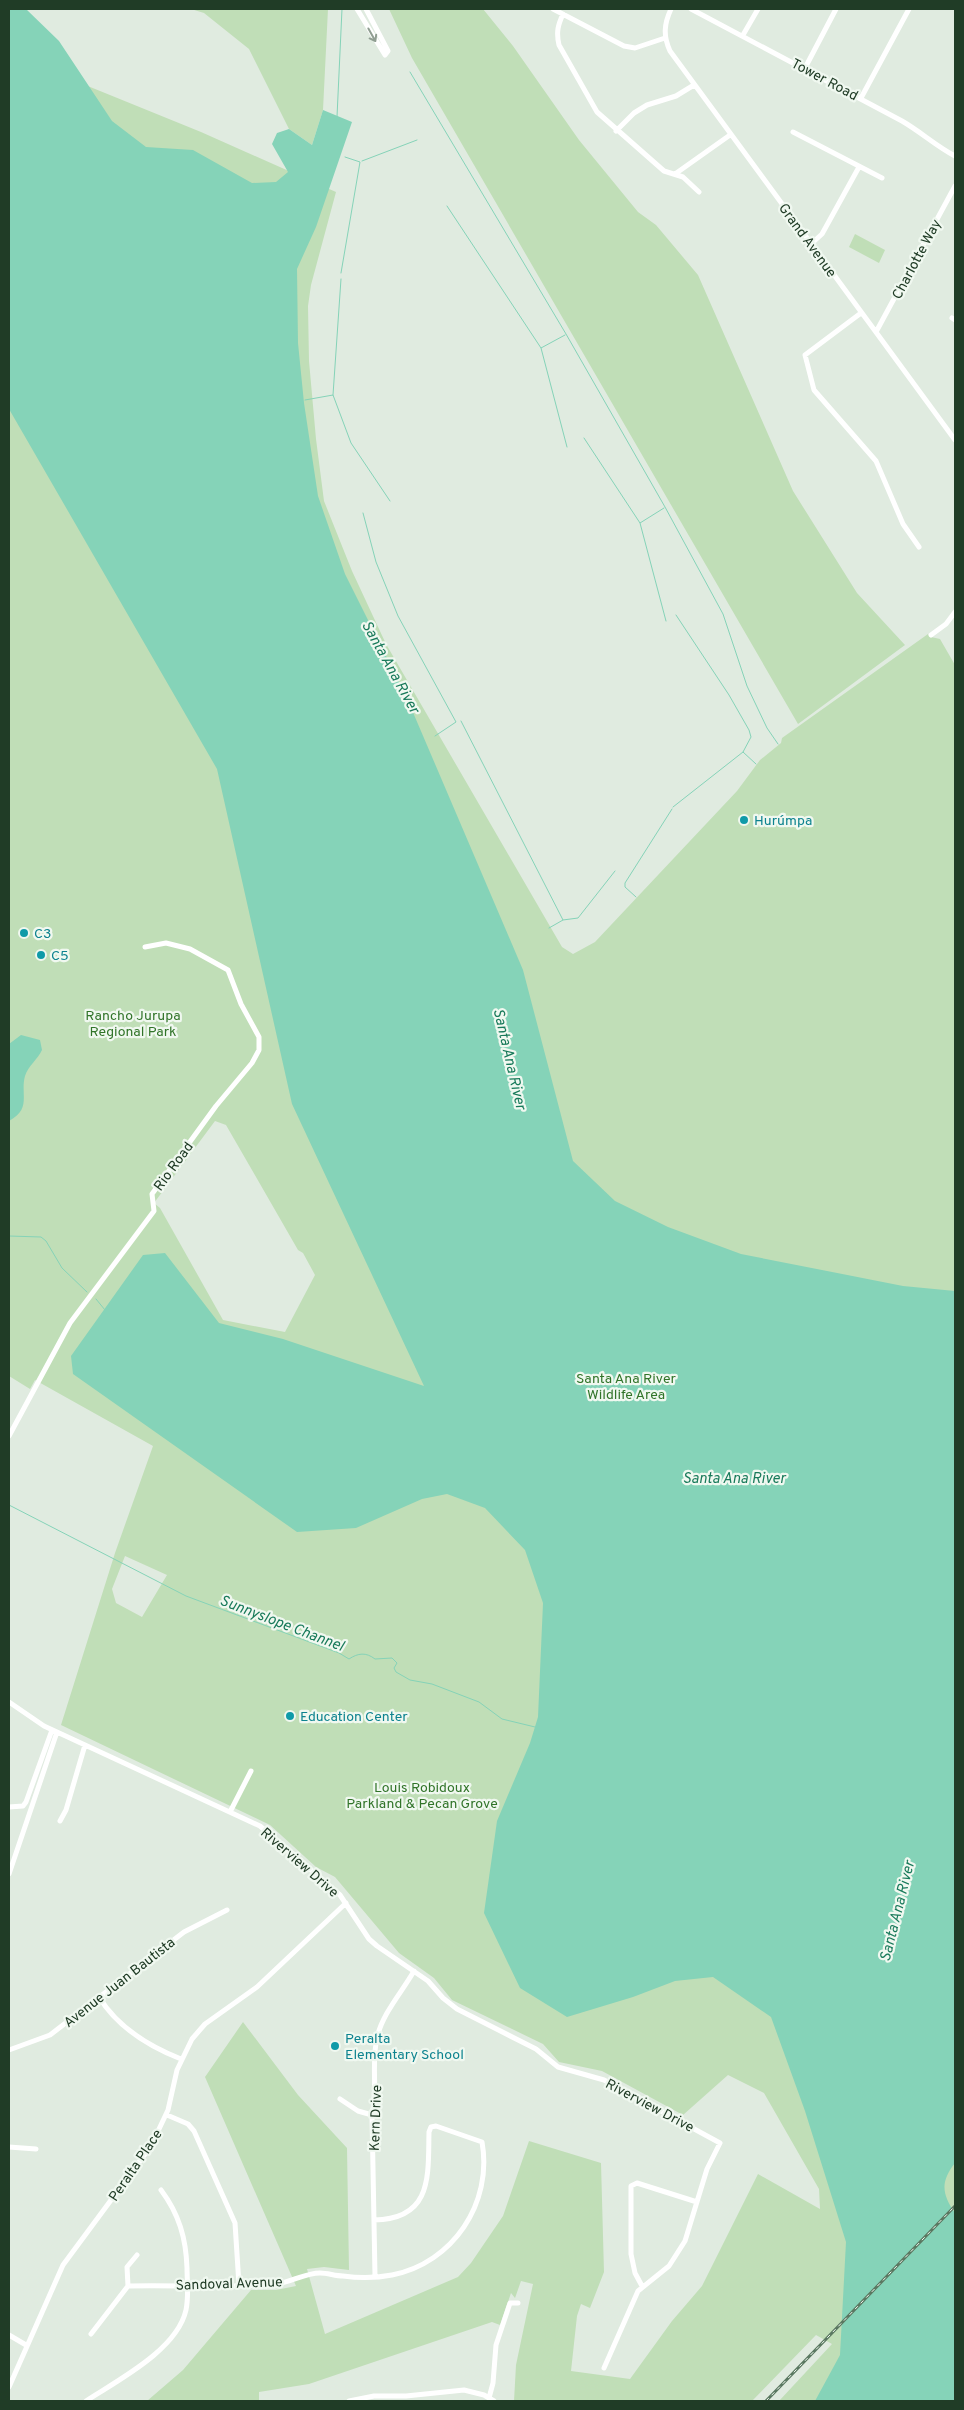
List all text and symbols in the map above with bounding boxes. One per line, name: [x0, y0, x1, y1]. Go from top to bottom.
one-way arrow: [368, 27, 377, 42]
street label: Tower Road: [788, 56, 861, 105]
street label: Grand Avenue: [774, 200, 839, 281]
street label: Charlotte Way: [889, 217, 946, 303]
water label: Santa Ana River: [356, 618, 424, 719]
place label: Hurúmpa: [754, 813, 812, 830]
marker: Hurúmpa: [738, 814, 750, 826]
place label: C3: [34, 926, 52, 943]
marker: C3: [18, 927, 30, 939]
place label: C5: [51, 948, 69, 965]
marker: C5: [35, 949, 47, 961]
water label: Santa Ana River: [488, 1007, 530, 1113]
park label: Rancho Jurupa Regional Park: [85, 1008, 181, 1041]
street label: Rio Road: [151, 1139, 198, 1195]
park label: Santa Ana River Wildlife Area: [576, 1371, 677, 1404]
water label: Santa Ana River: [682, 1470, 787, 1489]
water label: Sunnyslope Channel: [217, 1592, 347, 1657]
place label: Education Center: [300, 1709, 408, 1726]
marker: Education Center: [284, 1710, 296, 1722]
park label: Louis Robidoux Parkland & Pecan Grove: [346, 1780, 498, 1813]
street label: Riverview Drive: [257, 1825, 341, 1902]
water label: Santa Ana River: [877, 1858, 920, 1964]
street label: Avenue Juan Bautista: [61, 1934, 179, 2032]
place label: Peralta Elementary School: [345, 2031, 464, 2064]
marker: Peralta Elementary School: [329, 2040, 341, 2052]
street label: Riverview Drive: [602, 2076, 696, 2137]
street label: Kern Drive: [367, 2085, 386, 2151]
street label: Peralta Place: [106, 2127, 167, 2205]
street label: Sandoval Avenue: [175, 2274, 283, 2295]

